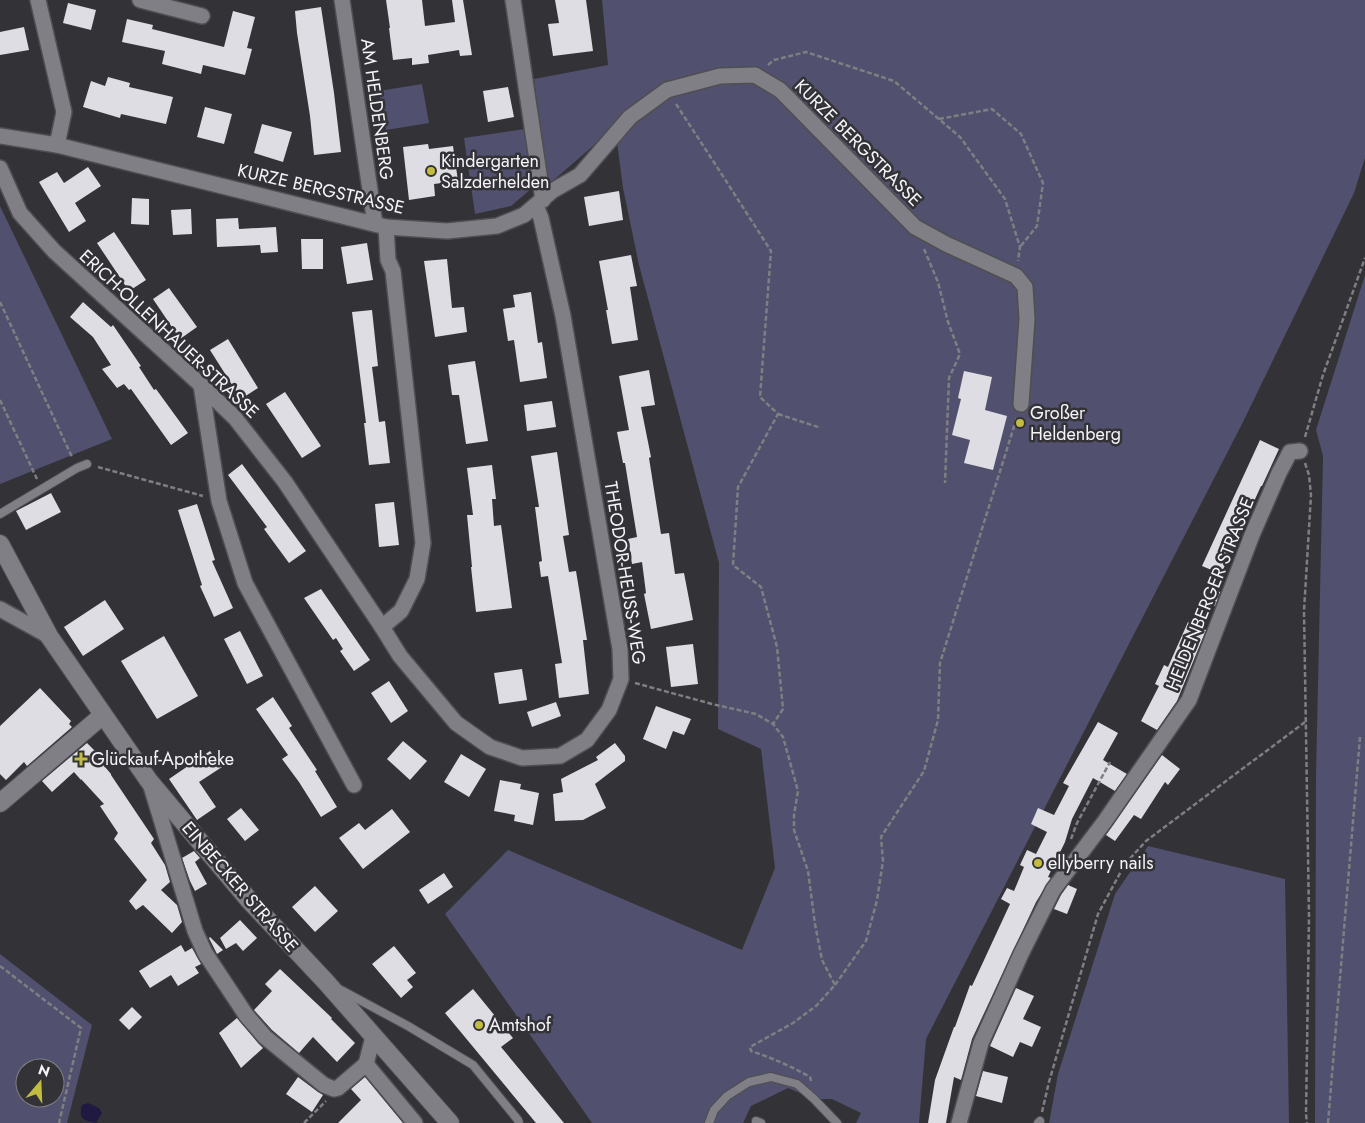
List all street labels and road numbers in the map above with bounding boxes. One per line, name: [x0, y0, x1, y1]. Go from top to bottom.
street label: AM HELDENBERG: [354, 36, 400, 182]
street label: KURZE BERGSTRASSE: [789, 74, 927, 212]
street label: KURZE BERGSTRASSE: [235, 157, 407, 221]
street label: ERICH-OLLENHAUER-STRASSE: [73, 244, 265, 424]
street label: THEODOR-HEUSS-WEG: [598, 480, 652, 666]
street label: HELDENBERGER STRASSE: [1159, 494, 1261, 694]
street label: EINBECKER STRASSE: [176, 816, 304, 958]

